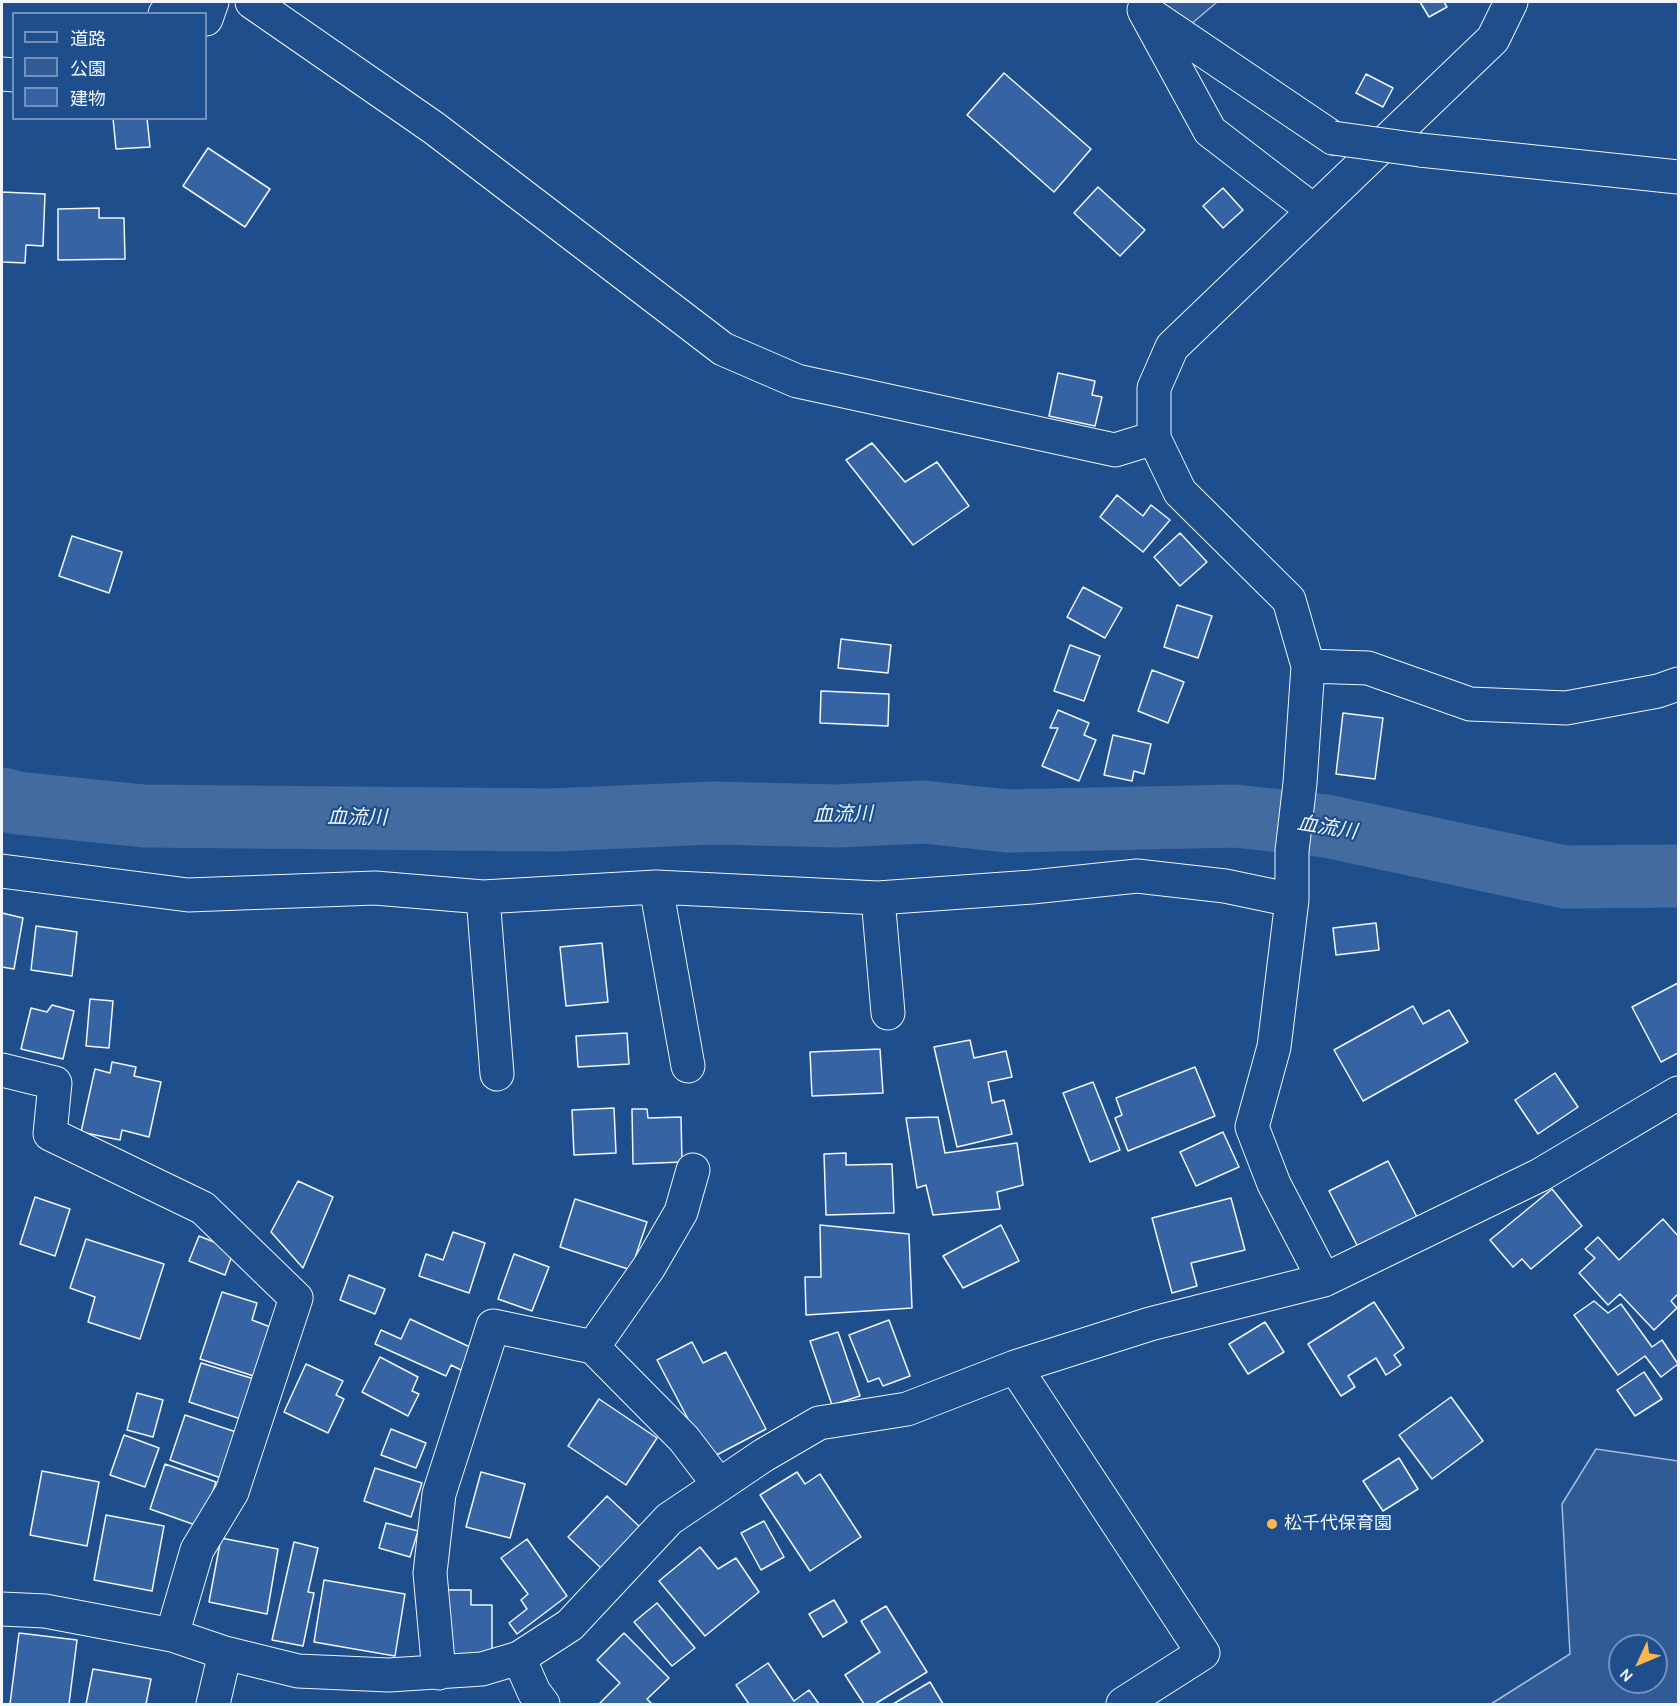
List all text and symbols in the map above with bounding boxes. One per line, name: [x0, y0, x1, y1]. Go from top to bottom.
legend: [12, 12, 207, 120]
text: 道路: [70, 28, 106, 50]
text: 公園: [70, 58, 106, 80]
text: 建物: [70, 88, 106, 110]
water label: 血流川: [813, 802, 873, 828]
water label: 血流川: [327, 805, 387, 831]
water label: 血流川: [1295, 811, 1359, 845]
place label: 松千代保育園: [1284, 1513, 1392, 1535]
marker: 松千代保育園: [1265, 1517, 1279, 1531]
north arrow: [1608, 1634, 1668, 1694]
text: N: [1615, 1665, 1637, 1686]

